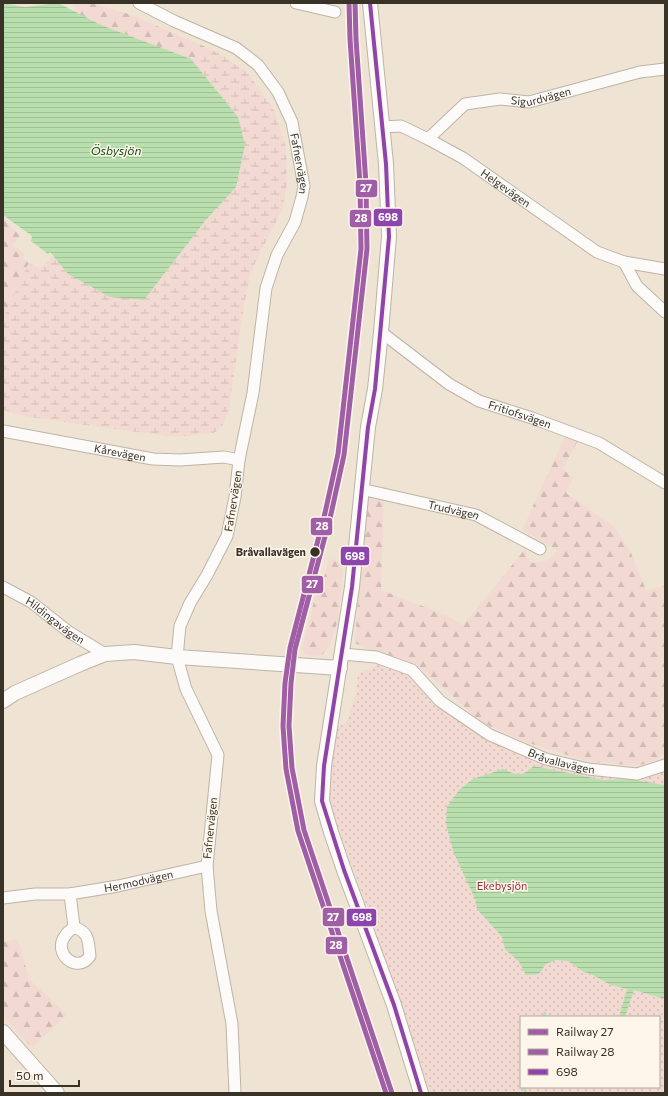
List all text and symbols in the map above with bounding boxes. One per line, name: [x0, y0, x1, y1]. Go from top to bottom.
street label: Sigurdvägen: [510, 84, 572, 109]
street label: Fafnervägen: [288, 132, 311, 196]
water label: Ösbysjön: [91, 143, 141, 157]
street label: Helgevägen: [479, 166, 533, 209]
line badge: 27: [355, 179, 378, 198]
text: 27: [360, 181, 372, 194]
line badge: 698: [373, 208, 403, 227]
line badge: 28: [349, 209, 372, 228]
text: 698: [378, 210, 398, 223]
text: 28: [355, 211, 368, 224]
street label: Fritiofsvägen: [487, 397, 553, 431]
street label: Kårevägen: [93, 441, 147, 464]
street label: Fafnervägen: [221, 469, 244, 533]
street label: Trudvägen: [427, 497, 482, 522]
line badge: 28: [310, 517, 333, 536]
text: 28: [316, 519, 329, 532]
place label: Bråvallavägen: [236, 545, 306, 558]
marker: Bråvallavägen: [308, 545, 322, 559]
line badge: 698: [340, 546, 370, 566]
text: 698: [345, 549, 365, 562]
line badge: 27: [301, 575, 324, 594]
text: 27: [306, 577, 318, 590]
street label: Hildingavägen: [24, 594, 87, 646]
street label: Bråvallavägen: [526, 745, 595, 776]
street label: Fafnervägen: [200, 796, 219, 859]
street label: Hermodvägen: [103, 867, 174, 894]
park label: Ekebysjön: [477, 879, 527, 892]
line badge: 27: [322, 907, 345, 927]
line badge: 698: [346, 908, 377, 927]
text: 27: [327, 910, 339, 923]
text: 698: [352, 910, 372, 923]
line badge: 28: [325, 936, 348, 955]
text: 28: [330, 938, 343, 951]
legend: [520, 1016, 660, 1088]
text: Railway 27: [556, 1024, 614, 1038]
text: Railway 28: [556, 1044, 614, 1058]
scale bar: [10, 1062, 79, 1088]
text: 698: [556, 1064, 578, 1078]
text: 50 m: [16, 1068, 44, 1082]

